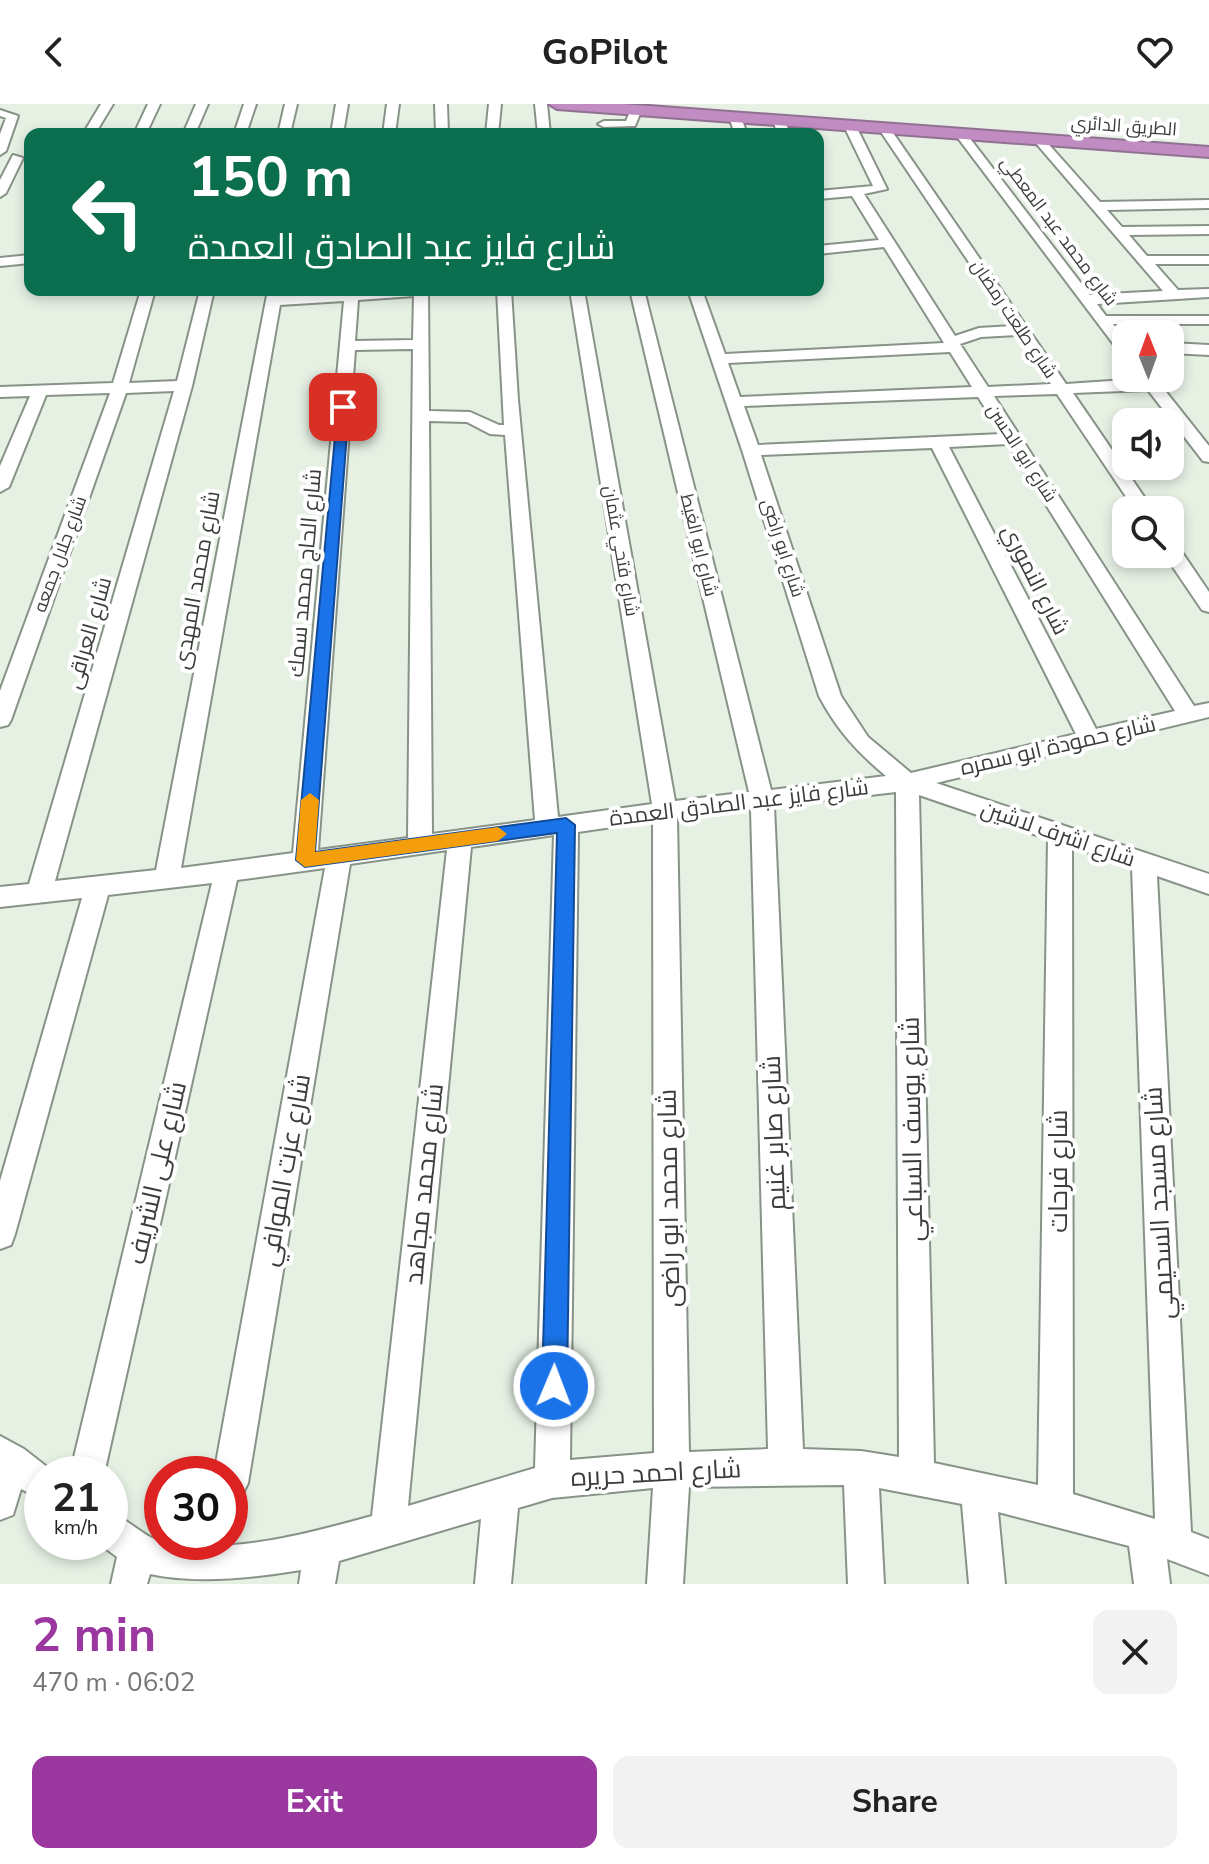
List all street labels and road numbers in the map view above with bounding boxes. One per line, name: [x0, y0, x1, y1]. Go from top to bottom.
street label: الطريق الدائري: [1070, 110, 1178, 144]
street label: شارع محمد عبد المعطي: [993, 151, 1123, 312]
street label: شارع طلعت رمضان: [965, 255, 1063, 383]
street label: شارع ابو الحسن: [981, 399, 1063, 507]
street label: شارع الحاج محمد سمك: [281, 468, 329, 678]
street label: شارع فتحي عثمان: [596, 484, 644, 619]
street label: شارع محمد المهدى: [167, 488, 227, 672]
street label: شارع ابو الغيط: [675, 491, 723, 599]
street label: شارع جلال جمعه: [28, 492, 92, 616]
street label: شارع ابو راضى: [756, 496, 810, 600]
street label: شارع النموري: [994, 520, 1076, 641]
street label: شارع العراقى: [59, 574, 119, 692]
street label: شارع حمودة ابو سمره: [957, 709, 1159, 783]
street label: شارع فايز عبد الصادق العمدة: [608, 772, 870, 834]
street label: شارع اشرف لاشين: [977, 794, 1139, 874]
street label: شارع يوسف السباعي: [893, 1016, 934, 1242]
street label: شارع صابر غنيم: [754, 1055, 794, 1211]
street label: شارع عزت الموافي: [251, 1071, 322, 1269]
street label: شارع على الشريف: [119, 1078, 195, 1268]
street label: شارع محمد مجاهد: [396, 1082, 452, 1286]
street label: شارع مسجد السحيمي: [1135, 1086, 1186, 1320]
street label: شارع محمد ابو راضى: [650, 1089, 688, 1307]
street label: شارع فرحات: [1041, 1109, 1076, 1233]
street label: شارع احمد حريره: [570, 1451, 742, 1495]

